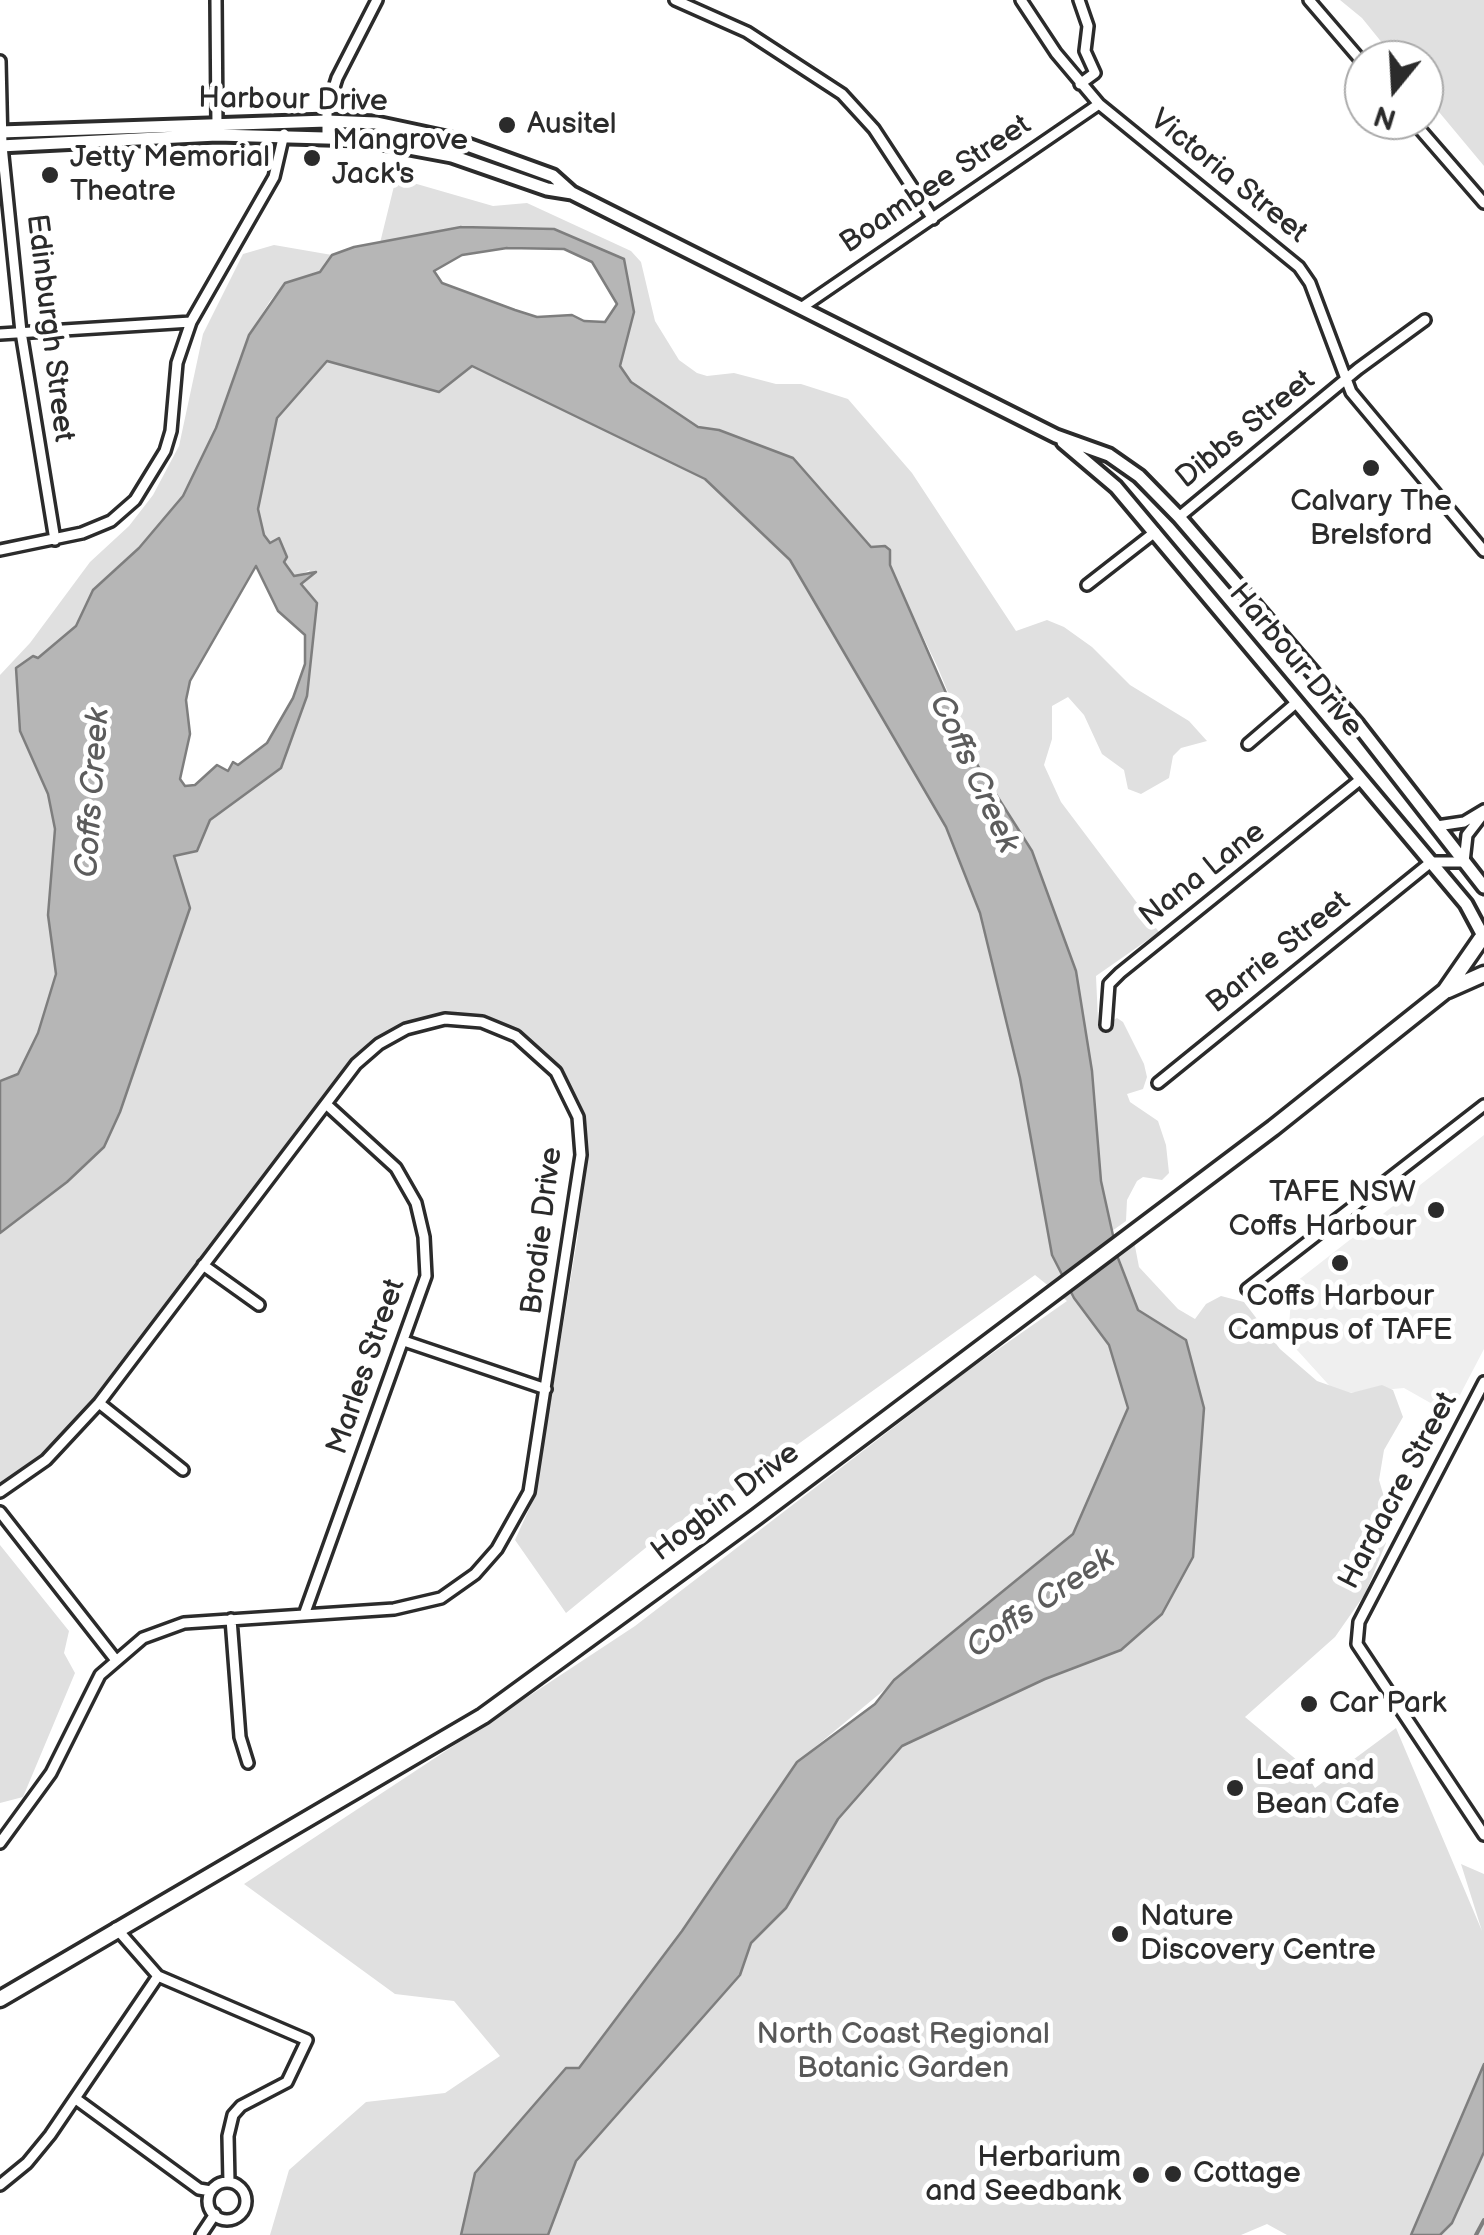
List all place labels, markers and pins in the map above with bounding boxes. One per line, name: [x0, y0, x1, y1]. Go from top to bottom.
place label: Ausitel: [527, 107, 616, 143]
marker: Ausitel: [496, 114, 518, 136]
place label: Mangrove Jack's: [332, 123, 468, 194]
place label: Jetty Memorial Theatre: [70, 140, 270, 210]
marker: Mangrove Jack's: [301, 147, 323, 169]
marker: Jetty Memorial Theatre: [39, 164, 61, 186]
marker: Calvary The Brelsford: [1360, 457, 1382, 479]
place label: Calvary The Brelsford: [1290, 484, 1452, 554]
place label: TAFE NSW Coffs Harbour: [1228, 1175, 1416, 1246]
marker: TAFE NSW Coffs Harbour: [1425, 1199, 1447, 1221]
marker: Coffs Harbour Campus of TAFE: [1329, 1252, 1351, 1274]
place label: Coffs Harbour Campus of TAFE: [1227, 1279, 1453, 1350]
place label: Car Park: [1329, 1686, 1446, 1722]
marker: Car Park: [1298, 1693, 1320, 1715]
place label: Leaf and Bean Cafe: [1255, 1753, 1400, 1824]
marker: Leaf and Bean Cafe: [1224, 1777, 1246, 1799]
place label: Nature Discovery Centre: [1140, 1899, 1376, 1970]
marker: Nature Discovery Centre: [1109, 1923, 1131, 1945]
place label: Herbarium and Seedbank: [925, 2140, 1121, 2210]
place label: Cottage: [1193, 2156, 1301, 2192]
marker: Cottage: [1162, 2163, 1184, 2185]
marker: Herbarium and Seedbank: [1130, 2164, 1152, 2186]

